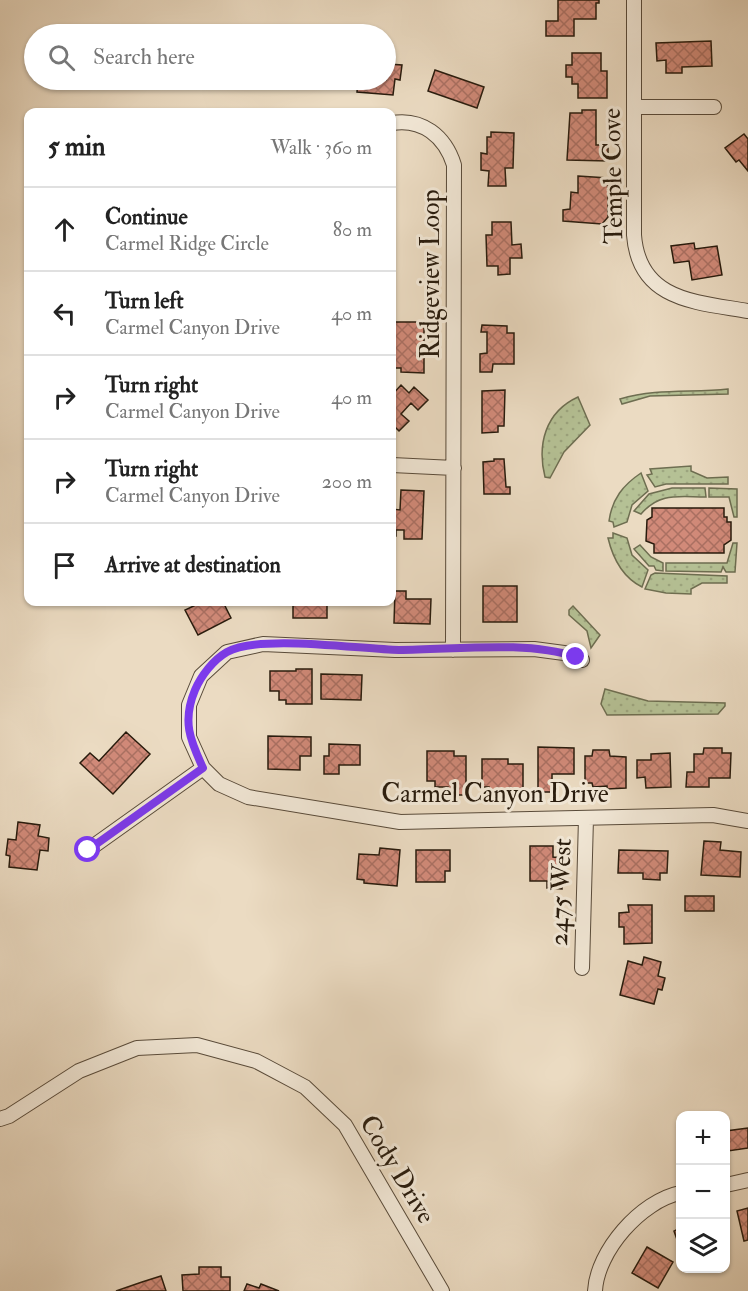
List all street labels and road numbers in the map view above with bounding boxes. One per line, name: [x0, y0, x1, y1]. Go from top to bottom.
street label: Temple Cove: [596, 108, 631, 244]
street label: Ridgeview Loop: [415, 189, 448, 359]
street label: Carmel Canyon Drive: [381, 778, 609, 810]
street label: 2475 West: [543, 838, 579, 946]
street label: Cody Drive: [352, 1110, 442, 1230]

